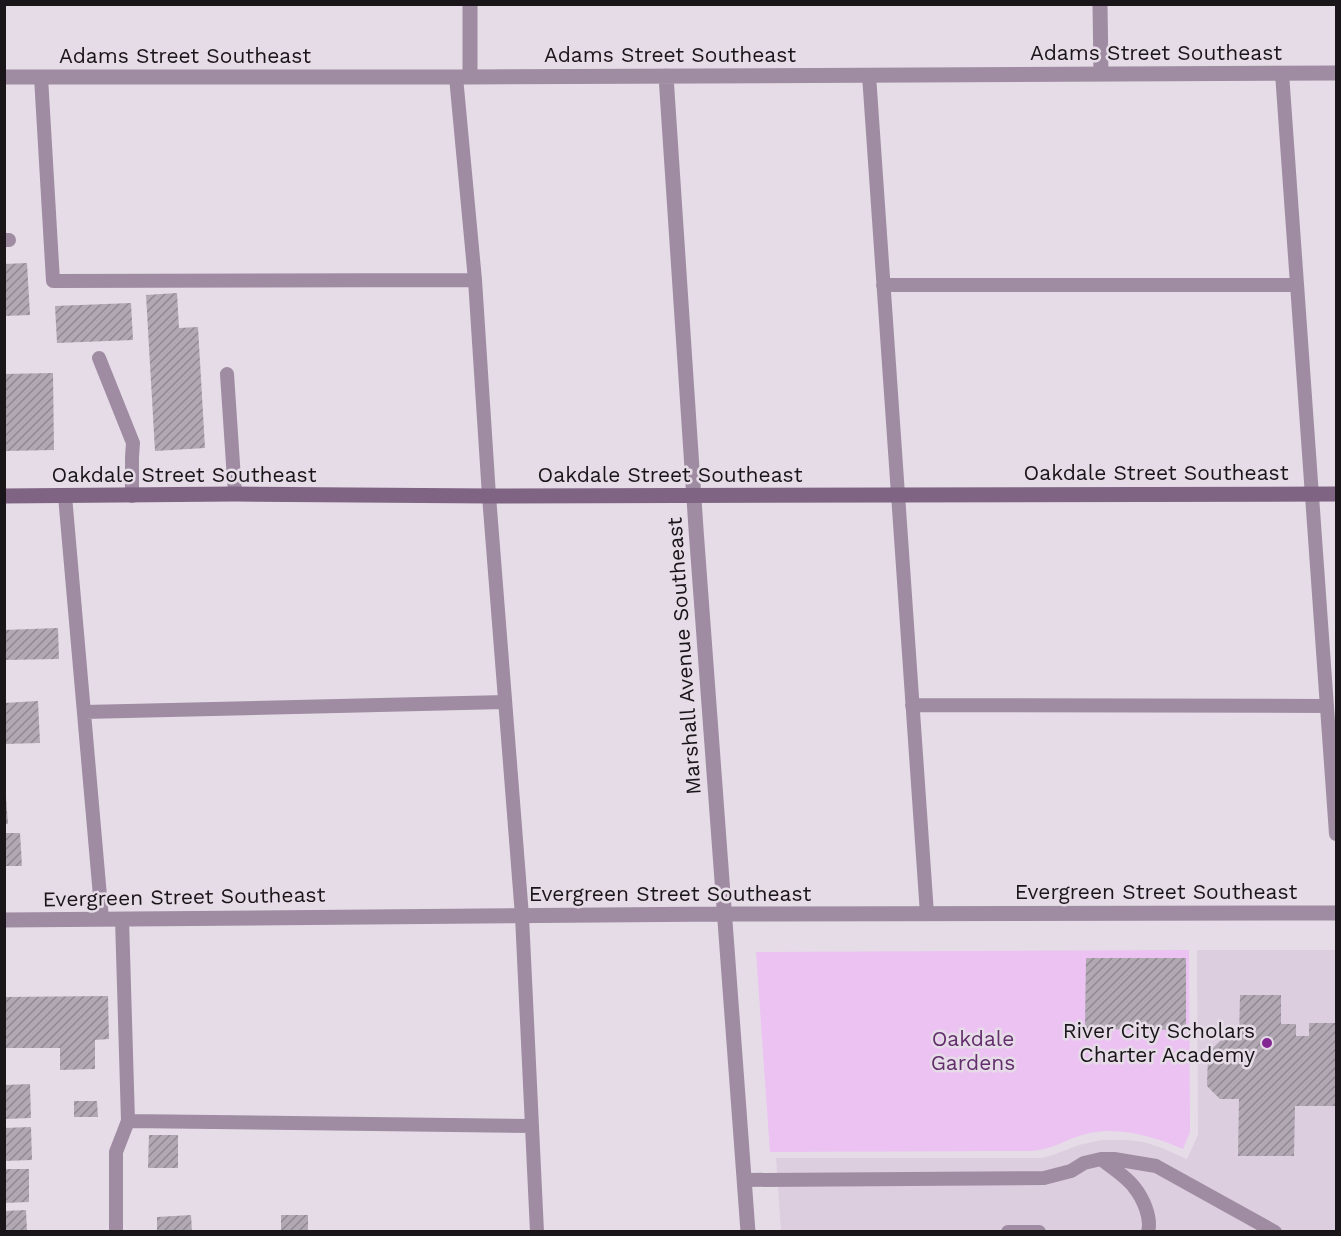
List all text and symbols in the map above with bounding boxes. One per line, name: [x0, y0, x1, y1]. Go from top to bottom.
street label: Adams Street Southeast: [1030, 40, 1282, 65]
street label: Adams Street Southeast: [544, 42, 796, 67]
street label: Adams Street Southeast: [59, 43, 311, 68]
street label: Oakdale Street Southeast: [1024, 460, 1289, 485]
street label: Oakdale Street Southeast: [52, 462, 317, 487]
street label: Oakdale Street Southeast: [538, 462, 803, 487]
street label: Marshall Avenue Southeast: [661, 516, 706, 796]
street label: Evergreen Street Southeast: [1015, 879, 1298, 904]
street label: Evergreen Street Southeast: [529, 881, 812, 906]
street label: Evergreen Street Southeast: [42, 882, 326, 911]
place label: River City Scholars Charter Academy: [1063, 1018, 1255, 1067]
park label: Oakdale Gardens: [931, 1026, 1015, 1075]
marker: River City Scholars Charter Academy: [1260, 1036, 1274, 1050]

